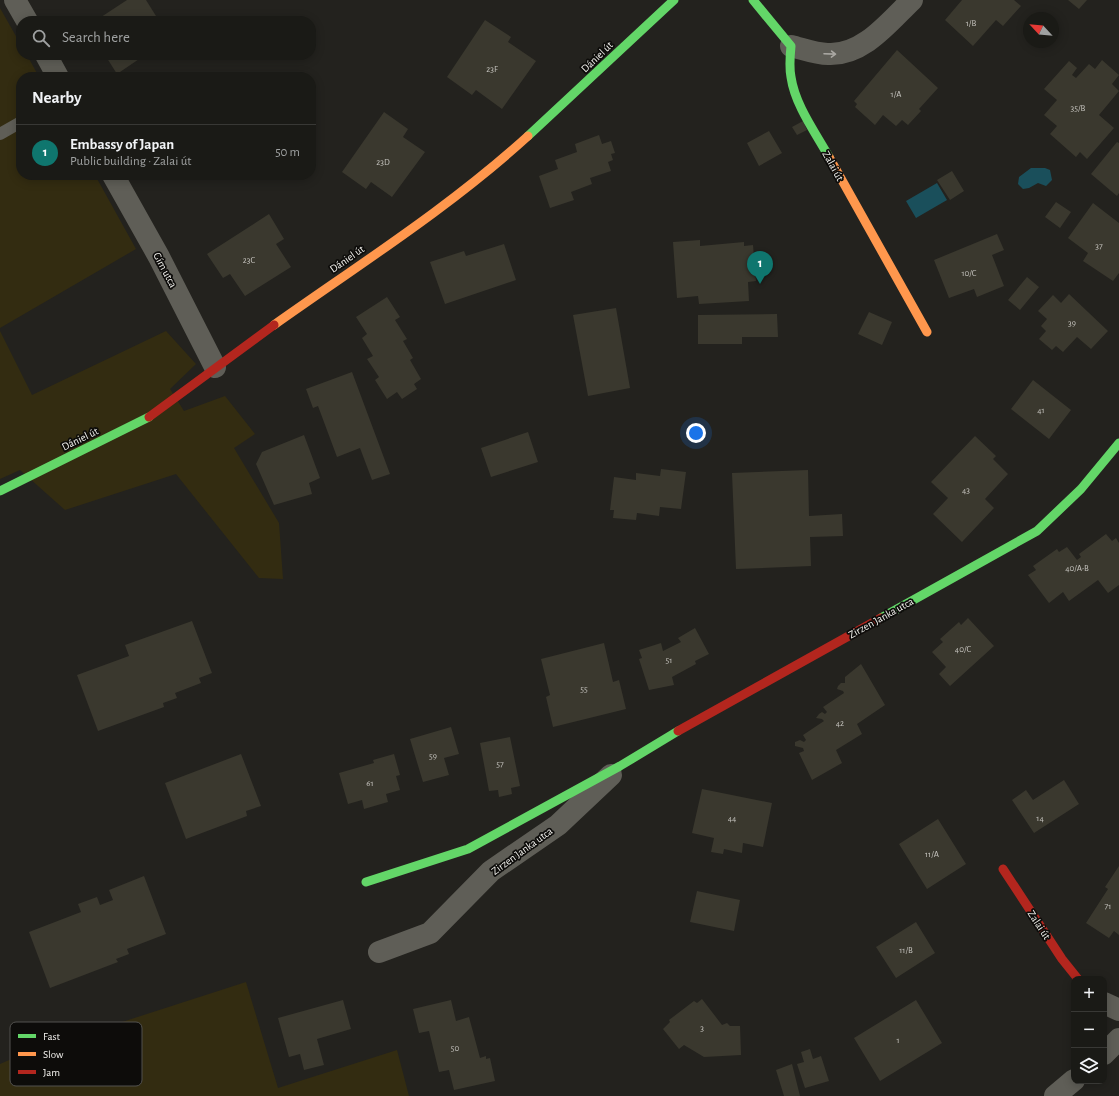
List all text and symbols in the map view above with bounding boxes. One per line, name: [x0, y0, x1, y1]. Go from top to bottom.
north arrow: [1023, 12, 1059, 48]
search box: [16, 16, 316, 60]
house number: 1/B: [966, 19, 976, 28]
icon: search: [30, 27, 52, 49]
text: Search here: [62, 30, 130, 45]
street label: Dániel út: [579, 39, 615, 75]
one-way arrow: [823, 50, 836, 57]
house number: 23F: [486, 65, 498, 74]
text: Nearby: [32, 89, 82, 106]
house number: 1/A: [891, 90, 901, 99]
house number: 35/B: [1071, 104, 1086, 113]
text: Embassy of Japan: [70, 137, 174, 152]
text: 1: [43, 146, 47, 159]
text: 50 m: [275, 146, 300, 159]
street label: Zalai út: [820, 149, 846, 183]
text: Public building · Zalai út: [70, 155, 191, 168]
house number: 23D: [376, 158, 390, 167]
house number: 37: [1095, 242, 1103, 251]
street label: Dániel út: [328, 243, 367, 275]
street label: Gím utca: [151, 251, 179, 289]
pin: 1: [747, 251, 773, 284]
house number: 23C: [243, 256, 256, 265]
house number: 10/C: [961, 269, 977, 278]
house number: 39: [1068, 319, 1076, 328]
house number: 41: [1037, 406, 1045, 415]
your location: [686, 423, 706, 443]
street label: Dániel út: [60, 425, 100, 453]
house number: 43: [962, 486, 970, 495]
house number: 40/A-B: [1065, 564, 1089, 573]
street label: Zirzen Janka utca: [847, 596, 915, 640]
house number: 40/C: [955, 645, 971, 654]
house number: 51: [666, 656, 672, 665]
house number: 55: [580, 685, 588, 694]
house number: 42: [836, 719, 844, 728]
house number: 59: [429, 752, 437, 761]
house number: 57: [496, 760, 504, 769]
house number: 61: [366, 779, 374, 788]
house number: 44: [728, 814, 737, 823]
house number: 14: [1036, 814, 1044, 823]
street label: Zirzen Janka utca: [489, 825, 555, 877]
house number: 11/A: [925, 850, 939, 859]
house number: 71: [1105, 902, 1111, 911]
street label: Zalai út: [1026, 908, 1053, 942]
house number: 11/B: [899, 946, 913, 955]
map controls: [1071, 976, 1107, 1084]
button: +: [1071, 976, 1107, 1012]
button: −: [1071, 1012, 1107, 1048]
legend: [10, 1022, 142, 1086]
house number: 3: [700, 1024, 704, 1033]
text: Fast: [43, 1031, 61, 1042]
house number: 1: [896, 1036, 900, 1045]
house number: 50: [451, 1044, 460, 1053]
button: layers: [1071, 1048, 1107, 1084]
text: Slow: [43, 1049, 64, 1060]
text: Jam: [43, 1067, 60, 1078]

